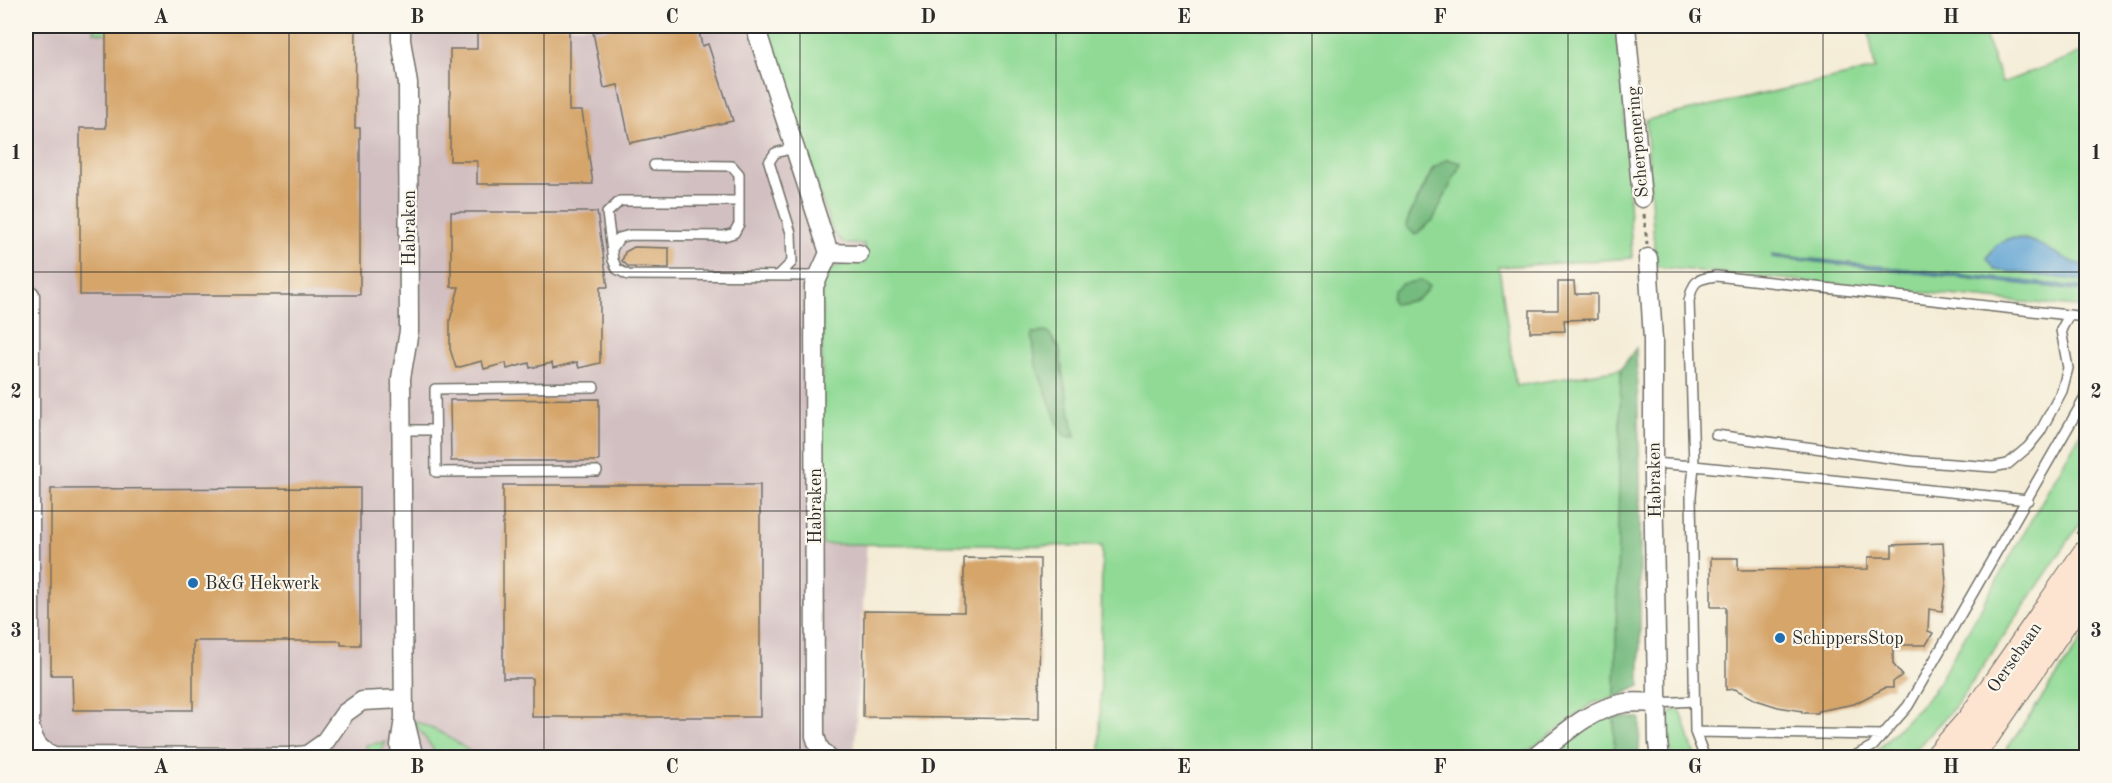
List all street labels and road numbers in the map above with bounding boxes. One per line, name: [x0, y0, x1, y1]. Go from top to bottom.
street label: Scherpenering: [1624, 85, 1652, 198]
street label: Habraken: [401, 190, 419, 266]
street label: Habraken: [1645, 442, 1665, 518]
street label: Habraken: [807, 468, 825, 544]
street label: Oersebaan: [1984, 619, 2046, 696]

